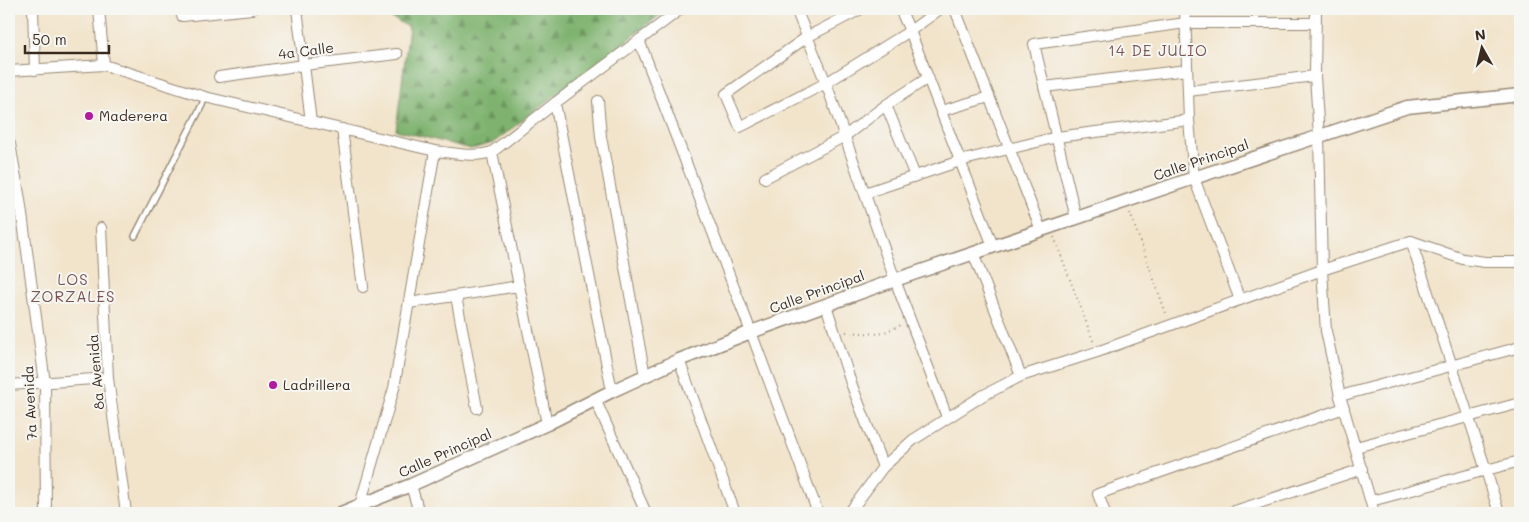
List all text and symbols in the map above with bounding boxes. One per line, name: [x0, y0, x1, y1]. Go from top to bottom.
scale bar: [25, 22, 109, 54]
north arrow: [1456, 22, 1506, 72]
text: N: [1474, 24, 1487, 45]
text: 50 m: [32, 29, 67, 49]
street label: 4a Calle: [277, 38, 335, 63]
district label: 14 DE JULIO: [1108, 40, 1208, 60]
place label: Maderera: [99, 106, 168, 125]
marker: Maderera: [83, 110, 95, 122]
street label: Calle Principal: [1151, 134, 1251, 185]
street label: Calle Principal: [767, 266, 867, 318]
district label: LOS ZORZALES: [31, 269, 116, 306]
street label: 8a Avenida: [83, 334, 108, 411]
street label: 7a Avenida: [18, 365, 41, 441]
place label: Ladrillera: [283, 375, 351, 394]
marker: Ladrillera: [267, 379, 279, 391]
street label: Calle Principal: [395, 424, 494, 482]

